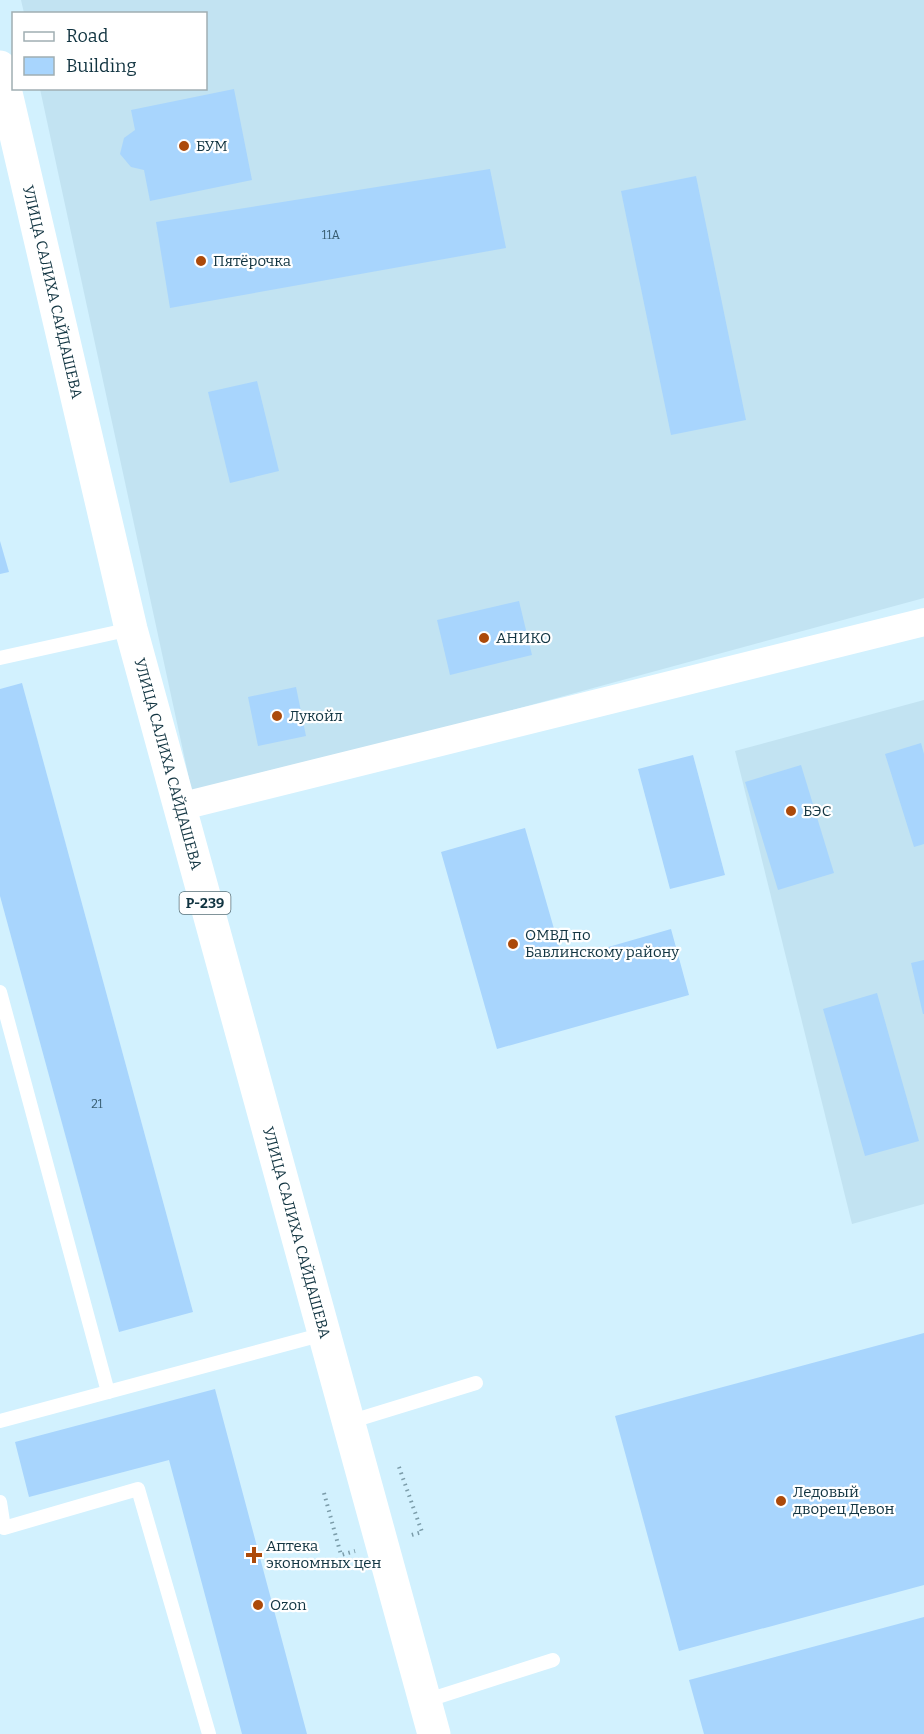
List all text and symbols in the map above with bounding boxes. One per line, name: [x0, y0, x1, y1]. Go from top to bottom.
legend: [12, 12, 207, 90]
text: Road: [66, 25, 109, 47]
text: Building: [66, 55, 137, 77]
place label: БУМ: [196, 137, 228, 155]
marker: БУМ: [177, 139, 191, 153]
street label: УЛИЦА САЛИХА САЙДАШЕВА: [19, 183, 86, 401]
house number: 11А: [322, 228, 341, 242]
place label: Пятёрочка: [213, 252, 291, 270]
marker: Пятёрочка: [194, 254, 208, 268]
place label: АНИКО: [496, 629, 551, 647]
marker: АНИКО: [477, 631, 491, 645]
street label: УЛИЦА САЛИХА САЙДАШЕВА: [130, 656, 206, 872]
place label: Лукойл: [289, 707, 343, 725]
marker: Лукойл: [270, 709, 284, 723]
place label: БЭС: [803, 802, 831, 820]
marker: БЭС: [784, 804, 798, 818]
road number: Р-239: [180, 892, 230, 914]
place label: ОМВД по Бавлинскому району: [525, 926, 679, 961]
marker: ОМВД по Бавлинскому району: [506, 937, 520, 951]
house number: 21: [91, 1097, 103, 1111]
street label: УЛИЦА САЛИХА САЙДАШЕВА: [259, 1125, 334, 1341]
place label: Ледовый дворец Девон: [793, 1483, 895, 1518]
marker: Ледовый дворец Девон: [774, 1494, 788, 1508]
place label: Аптека экономных цен: [266, 1537, 382, 1572]
marker: Аптека экономных цен: [247, 1548, 261, 1562]
place label: Ozon: [270, 1596, 307, 1614]
marker: Ozon: [251, 1598, 265, 1612]

